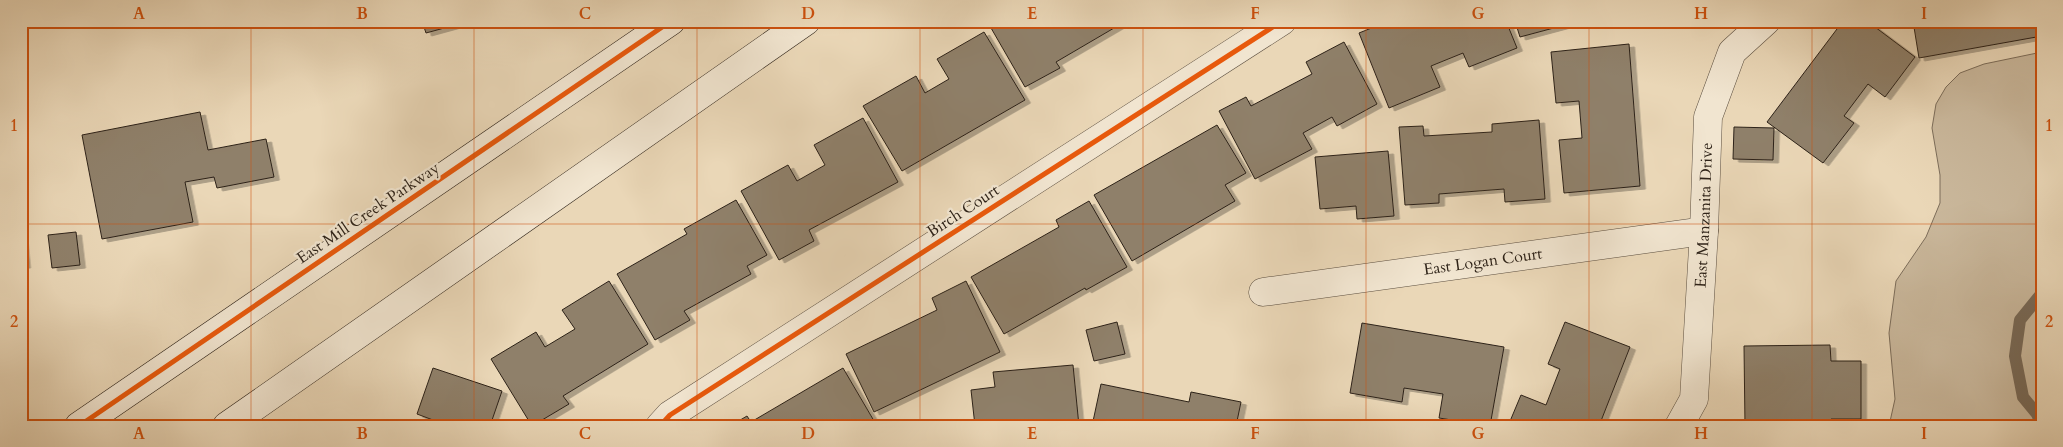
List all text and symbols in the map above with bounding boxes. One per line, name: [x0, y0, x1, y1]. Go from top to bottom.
text: A: [133, 3, 145, 25]
text: B: [356, 3, 368, 25]
text: C: [579, 3, 591, 25]
text: D: [801, 3, 815, 25]
text: E: [1027, 3, 1037, 25]
text: F: [1250, 3, 1260, 25]
text: G: [1471, 3, 1485, 25]
text: H: [1694, 3, 1708, 25]
text: I: [1921, 3, 1927, 25]
text: 1: [10, 115, 18, 137]
text: 1: [2045, 115, 2053, 137]
street label: East Manzanita Drive: [1690, 142, 1718, 288]
street label: East Mill Creek Parkway: [292, 157, 444, 269]
street label: Birch Court: [923, 179, 1003, 243]
street label: East Logan Court: [1422, 242, 1544, 281]
text: 2: [10, 311, 18, 333]
text: 2: [2045, 311, 2053, 333]
text: A: [133, 423, 145, 445]
text: B: [356, 423, 368, 445]
text: C: [579, 423, 591, 445]
text: D: [801, 423, 815, 445]
text: E: [1027, 423, 1037, 445]
text: F: [1250, 423, 1260, 445]
text: G: [1471, 423, 1485, 445]
text: H: [1694, 423, 1708, 445]
text: I: [1921, 423, 1927, 445]

